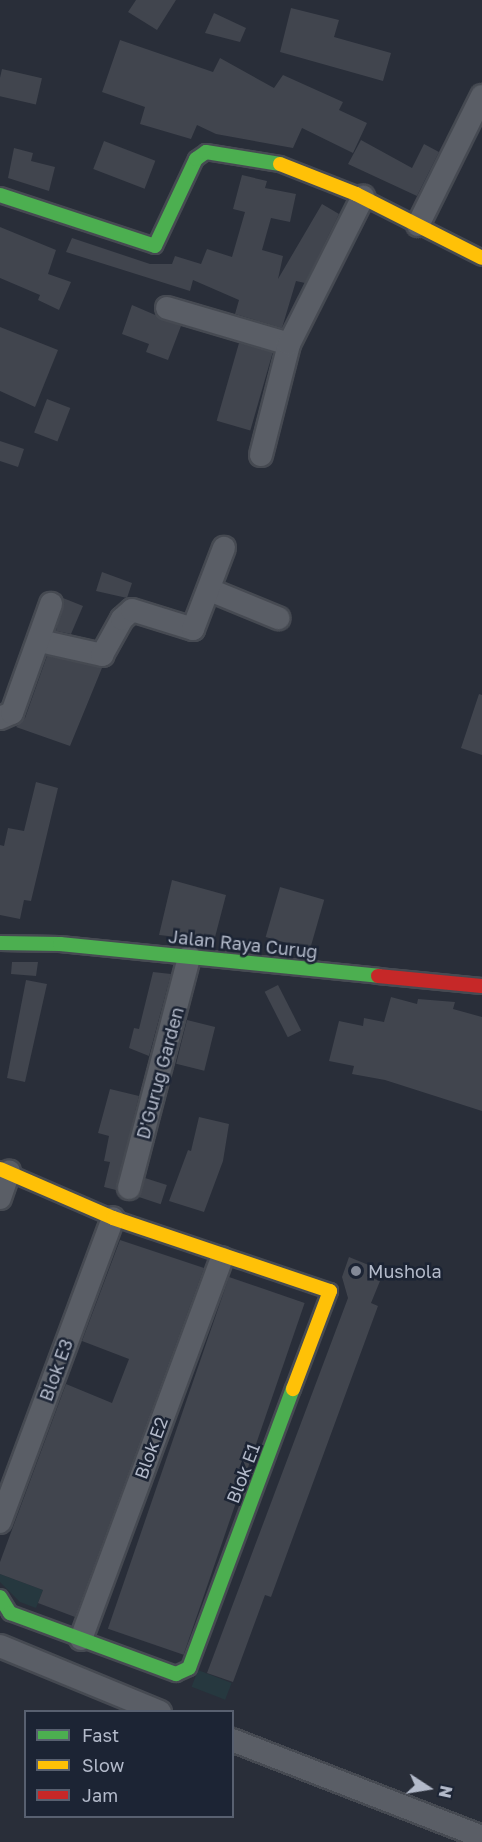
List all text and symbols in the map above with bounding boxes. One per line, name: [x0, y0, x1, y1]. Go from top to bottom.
street label: Jalan Raya Curug: [167, 925, 319, 963]
street label: D'Gurug Garden: [132, 1005, 188, 1141]
place label: Mushola: [368, 1260, 442, 1282]
marker: Mushola: [349, 1264, 363, 1278]
street label: Blok E3: [35, 1336, 77, 1404]
street label: Blok E2: [130, 1414, 172, 1482]
street label: Blok E1: [222, 1440, 264, 1506]
legend: [24, 1710, 234, 1818]
text: Fast: [82, 1724, 119, 1746]
text: Slow: [82, 1754, 124, 1776]
north arrow: [398, 1758, 458, 1818]
text: Jam: [82, 1784, 118, 1806]
text: N: [435, 1784, 457, 1800]

